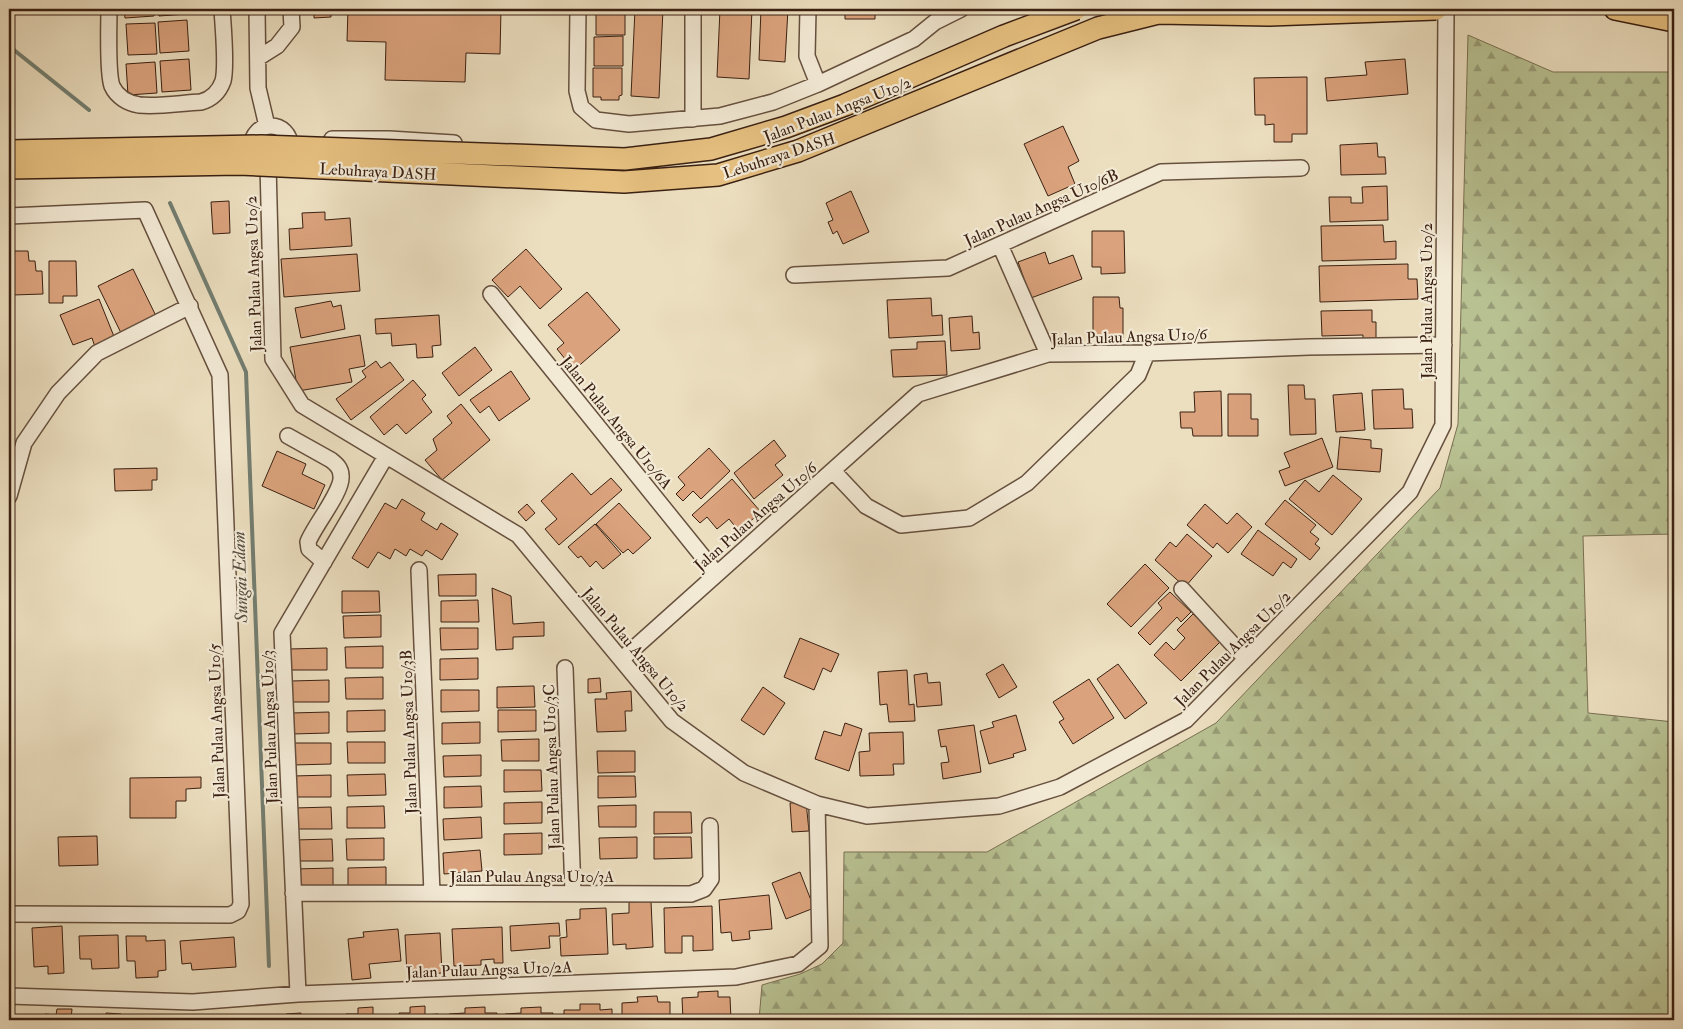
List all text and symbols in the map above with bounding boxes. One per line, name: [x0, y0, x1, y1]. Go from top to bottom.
street label: Jalan Pulau Angsa U10/2: [760, 73, 914, 149]
street label: Lebuhraya DASH: [721, 128, 838, 184]
street label: Lebuhraya DASH: [319, 159, 437, 185]
street label: Jalan Pulau Angsa U10/6B: [960, 165, 1122, 252]
street label: Jalan Pulau Angsa U10/2: [241, 196, 268, 353]
street label: Jalan Pulau Angsa U10/2: [1417, 223, 1438, 380]
street label: Jalan Pulau Angsa U10/6: [1050, 324, 1208, 351]
street label: Jalan Pulau Angsa U10/6A: [555, 351, 676, 494]
street label: Jalan Pulau Angsa U10/6: [689, 457, 823, 577]
water label: Sungai Edam: [227, 531, 254, 624]
street label: Jalan Pulau Angsa U10/2: [576, 583, 693, 717]
street label: Jalan Pulau Angsa U10/2: [1170, 586, 1296, 712]
street label: Jalan Pulau Angsa U10/5: [204, 643, 231, 800]
street label: Jalan Pulau Angsa U10/3B: [396, 649, 423, 816]
street label: Jalan Pulau Angsa U10/3: [257, 650, 284, 805]
street label: Jalan Pulau Angsa U10/3C: [539, 684, 566, 851]
street label: Jalan Pulau Angsa U10/3A: [449, 867, 614, 888]
street label: Jalan Pulau Angsa U10/2A: [405, 957, 573, 984]

